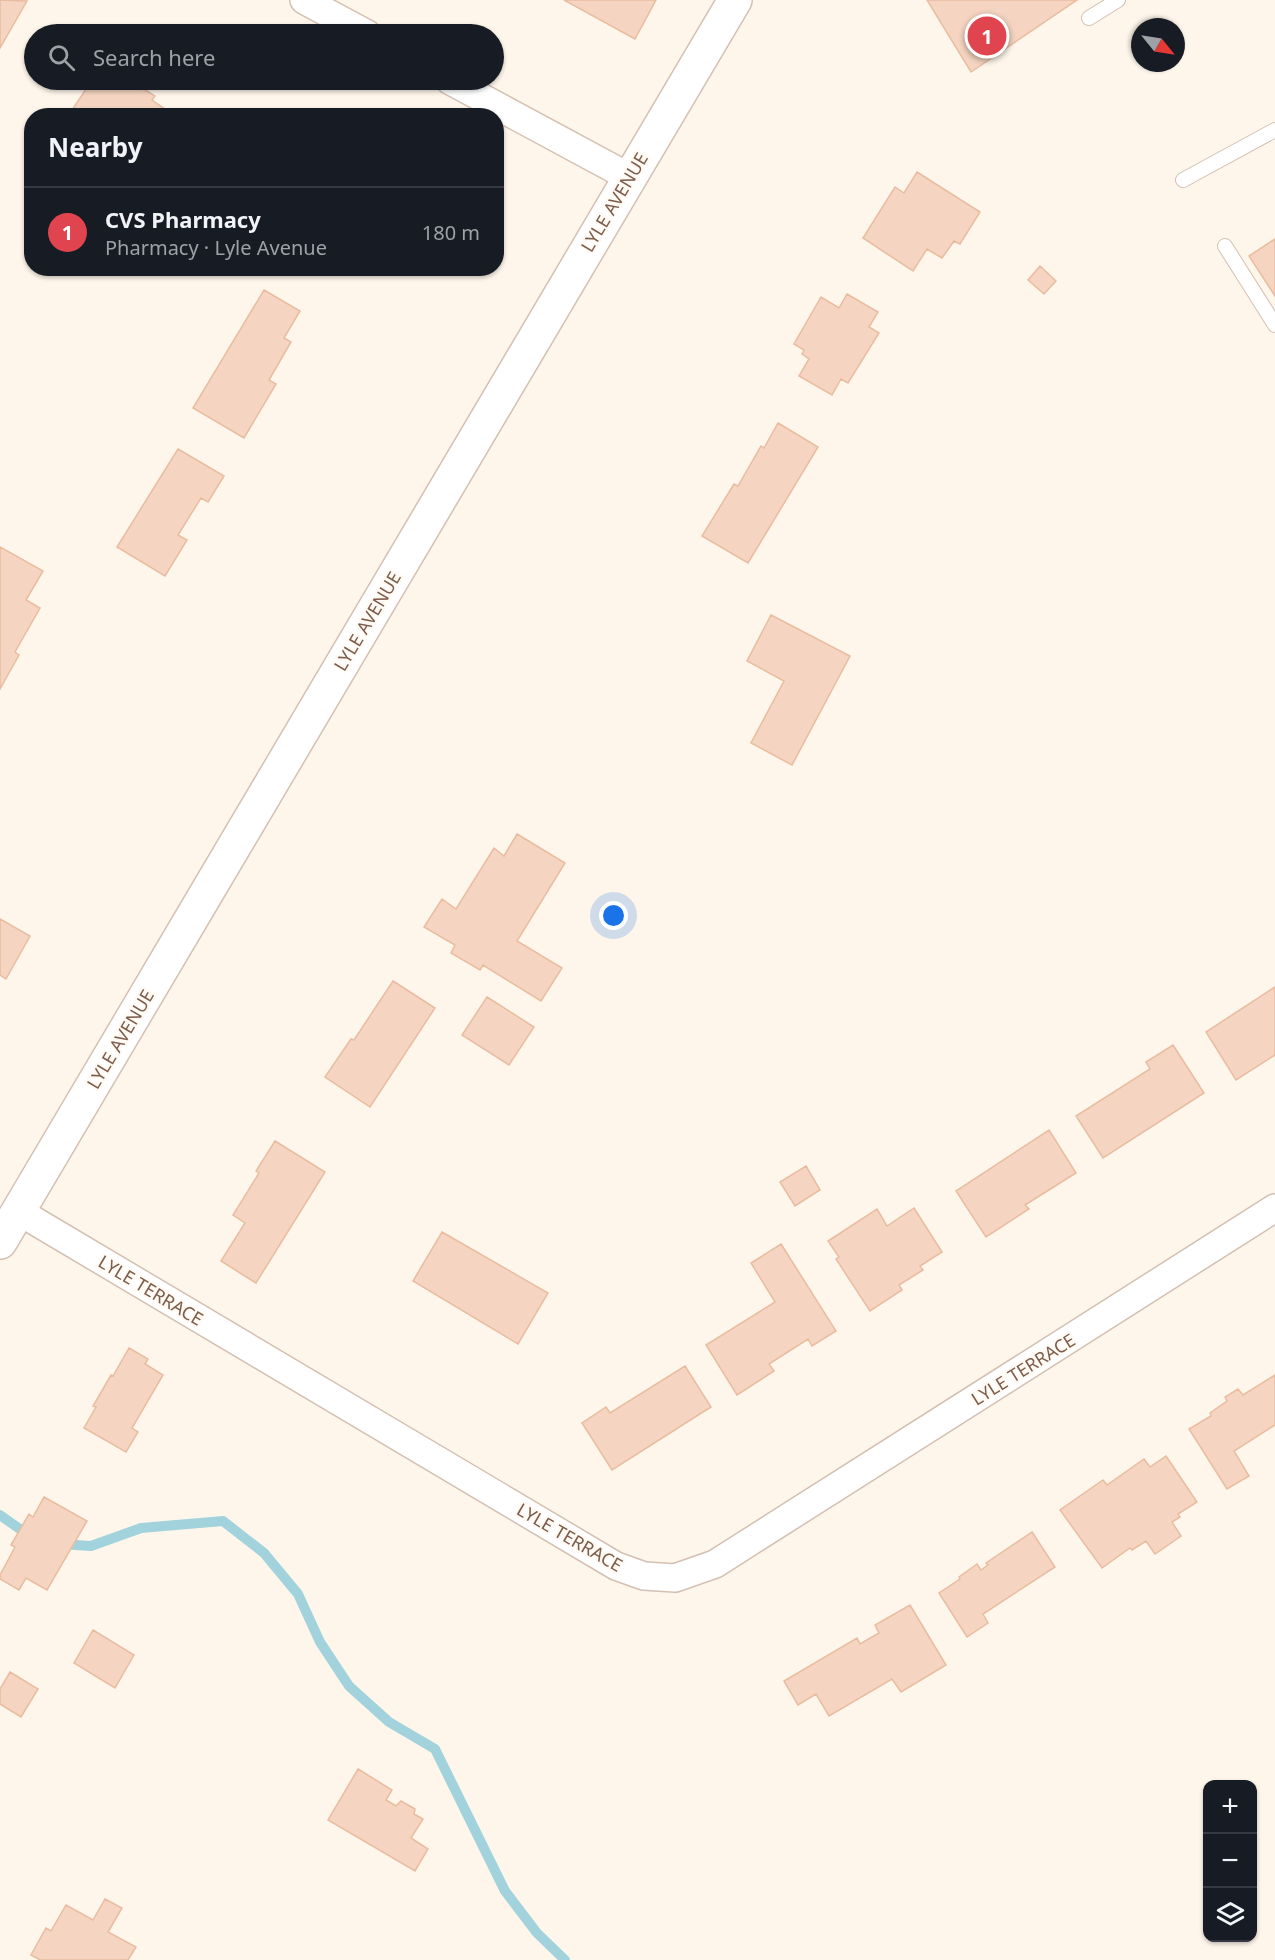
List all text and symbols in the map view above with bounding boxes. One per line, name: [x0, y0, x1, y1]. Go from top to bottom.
pin: 1: [968, 14, 1006, 58]
north arrow: [1131, 18, 1185, 72]
search box: [24, 24, 504, 90]
icon: search: [45, 41, 78, 74]
text: Search here: [93, 42, 215, 72]
text: Nearby: [48, 129, 143, 165]
street label: LYLE AVENUE: [575, 148, 653, 256]
text: CVS Pharmacy: [105, 204, 261, 234]
text: 1: [62, 219, 73, 246]
text: 180 m: [422, 219, 480, 246]
text: Pharmacy · Lyle Avenue: [105, 234, 327, 261]
street label: LYLE AVENUE: [328, 567, 406, 675]
your location: [599, 901, 628, 930]
street label: LYLE AVENUE: [81, 985, 159, 1093]
street label: LYLE TERRACE: [94, 1249, 208, 1331]
street label: LYLE TERRACE: [967, 1328, 1079, 1410]
street label: LYLE TERRACE: [513, 1497, 627, 1577]
map controls: [1203, 1780, 1257, 1942]
button: +: [1203, 1780, 1257, 1834]
button: −: [1203, 1834, 1257, 1888]
button: layers: [1203, 1888, 1257, 1942]

